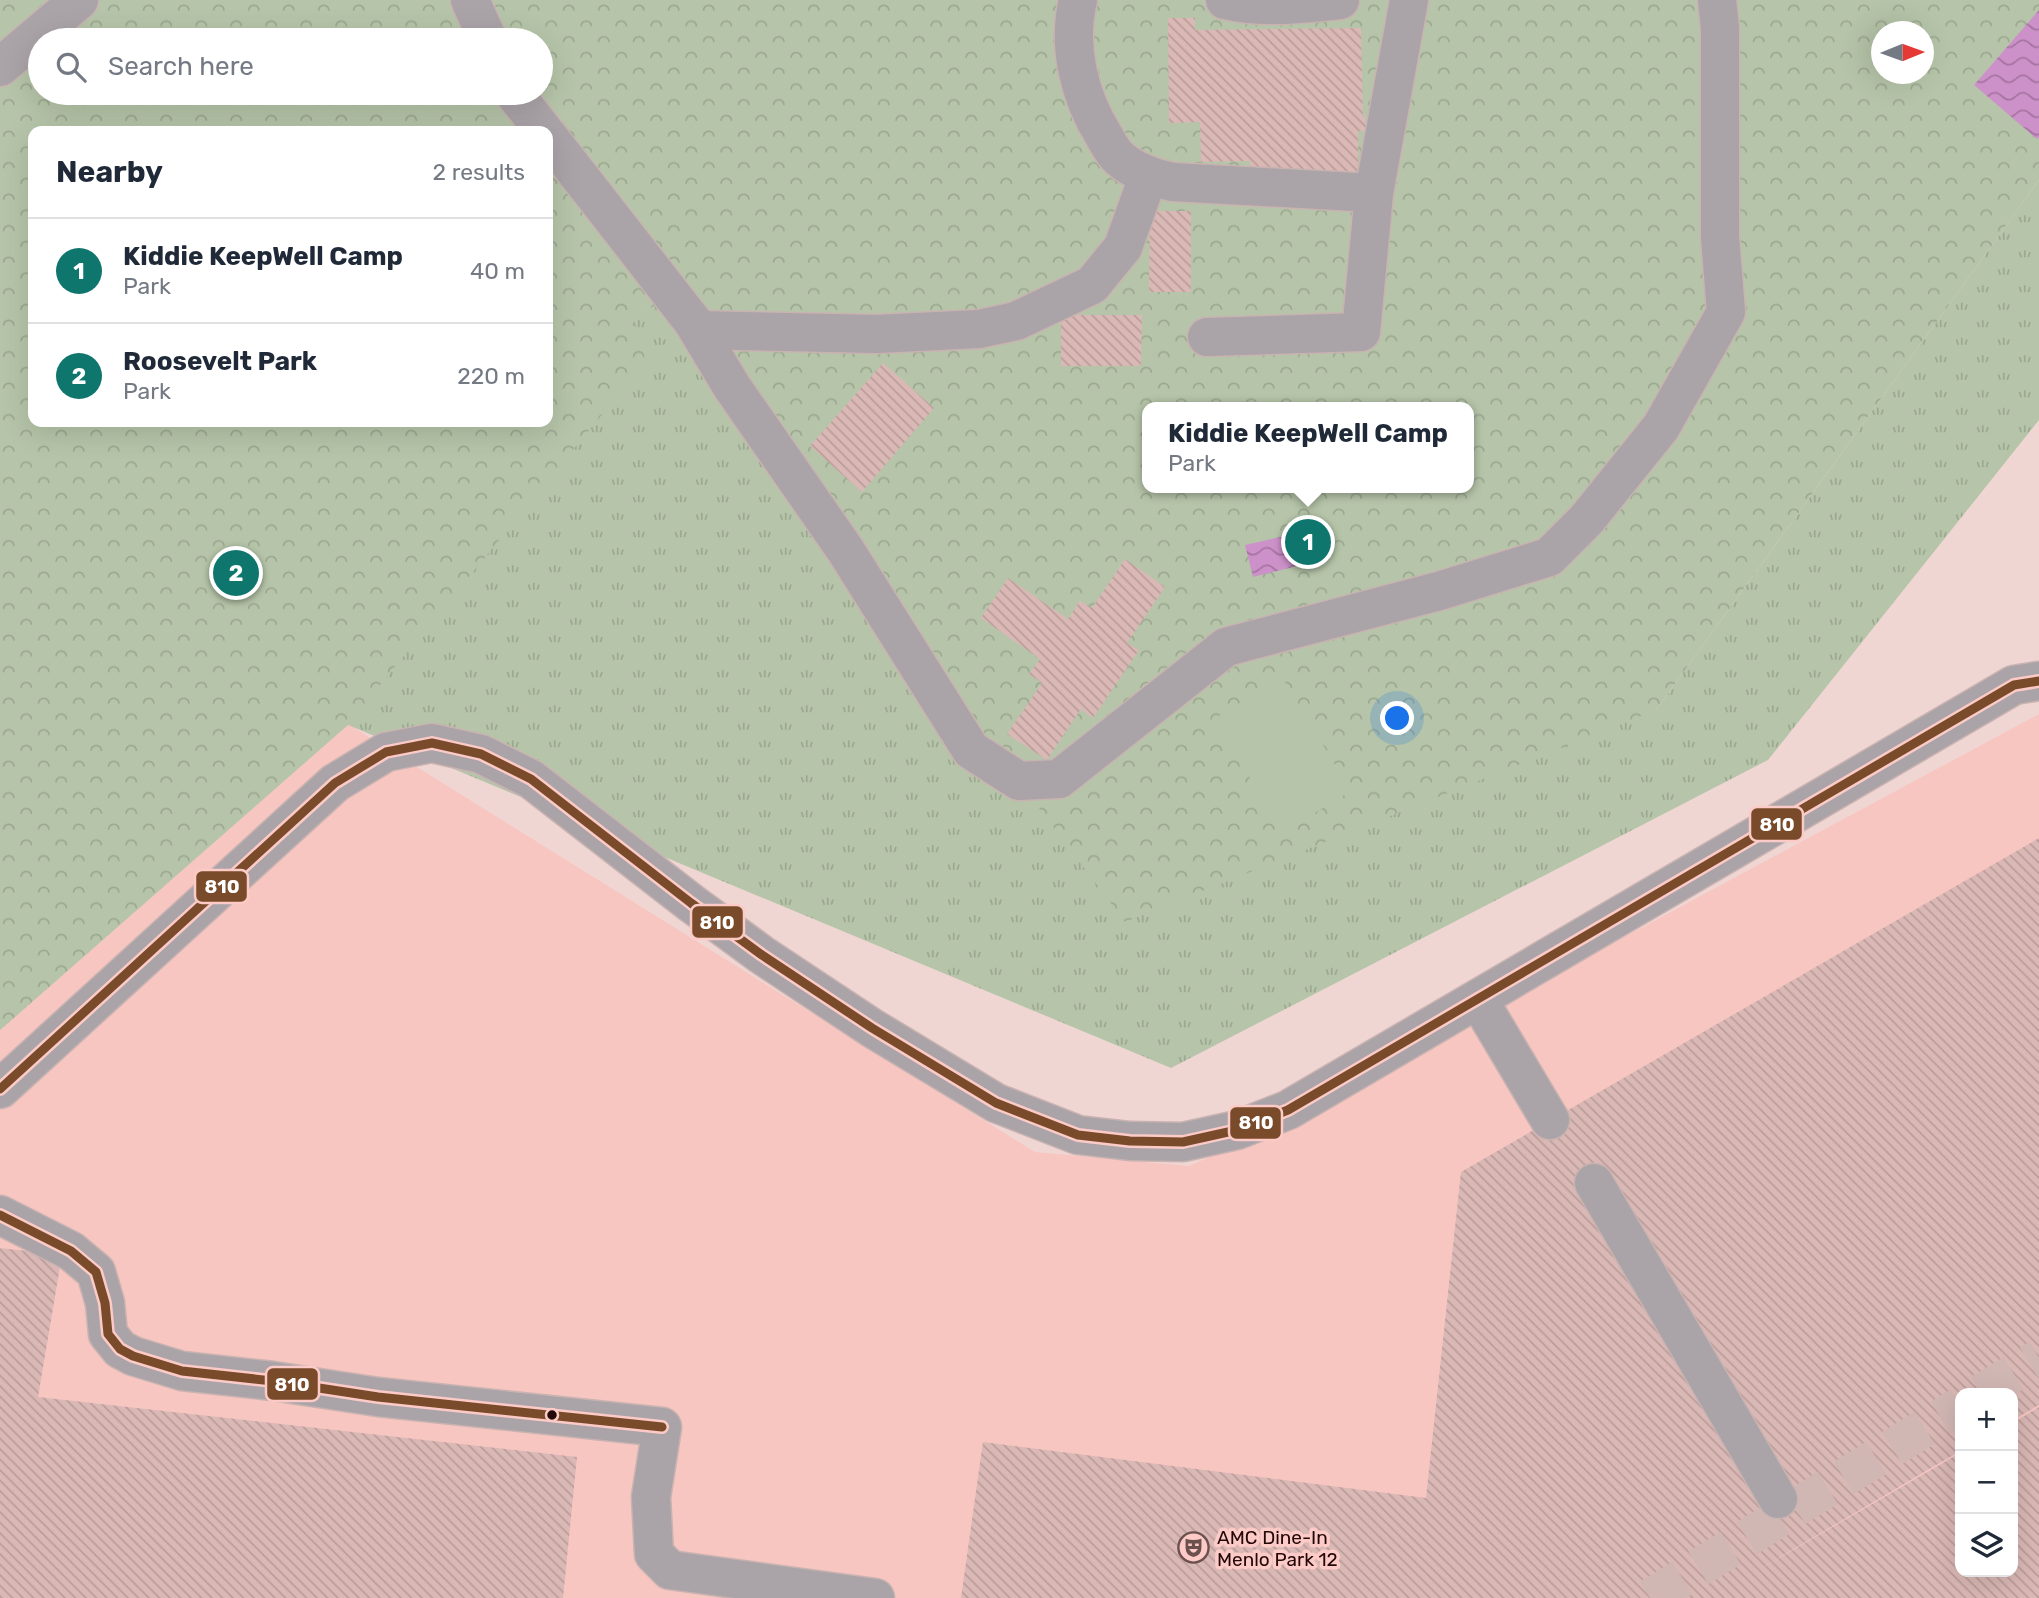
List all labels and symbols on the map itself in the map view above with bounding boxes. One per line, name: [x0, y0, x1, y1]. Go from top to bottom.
north arrow: [1871, 21, 1934, 84]
pin: 1: [1285, 516, 1331, 568]
pin: 2: [213, 547, 259, 599]
your location: [1380, 701, 1414, 735]
line badge: 810: [1750, 807, 1803, 841]
text: 810: [1759, 813, 1795, 836]
line badge: 810: [195, 870, 248, 903]
text: 810: [204, 875, 240, 898]
line badge: 810: [691, 905, 744, 939]
text: 810: [699, 911, 735, 934]
line badge: 810: [1229, 1106, 1282, 1140]
text: 810: [1238, 1111, 1274, 1134]
line badge: 810: [266, 1367, 319, 1401]
text: 810: [274, 1373, 310, 1396]
unlabelled marker: [545, 1408, 559, 1422]
place label: AMC Dine-In Menlo Park 12: [1217, 1526, 1338, 1571]
theatre icon: AMC Dine-In Menlo Park 12: [1177, 1531, 1211, 1565]

